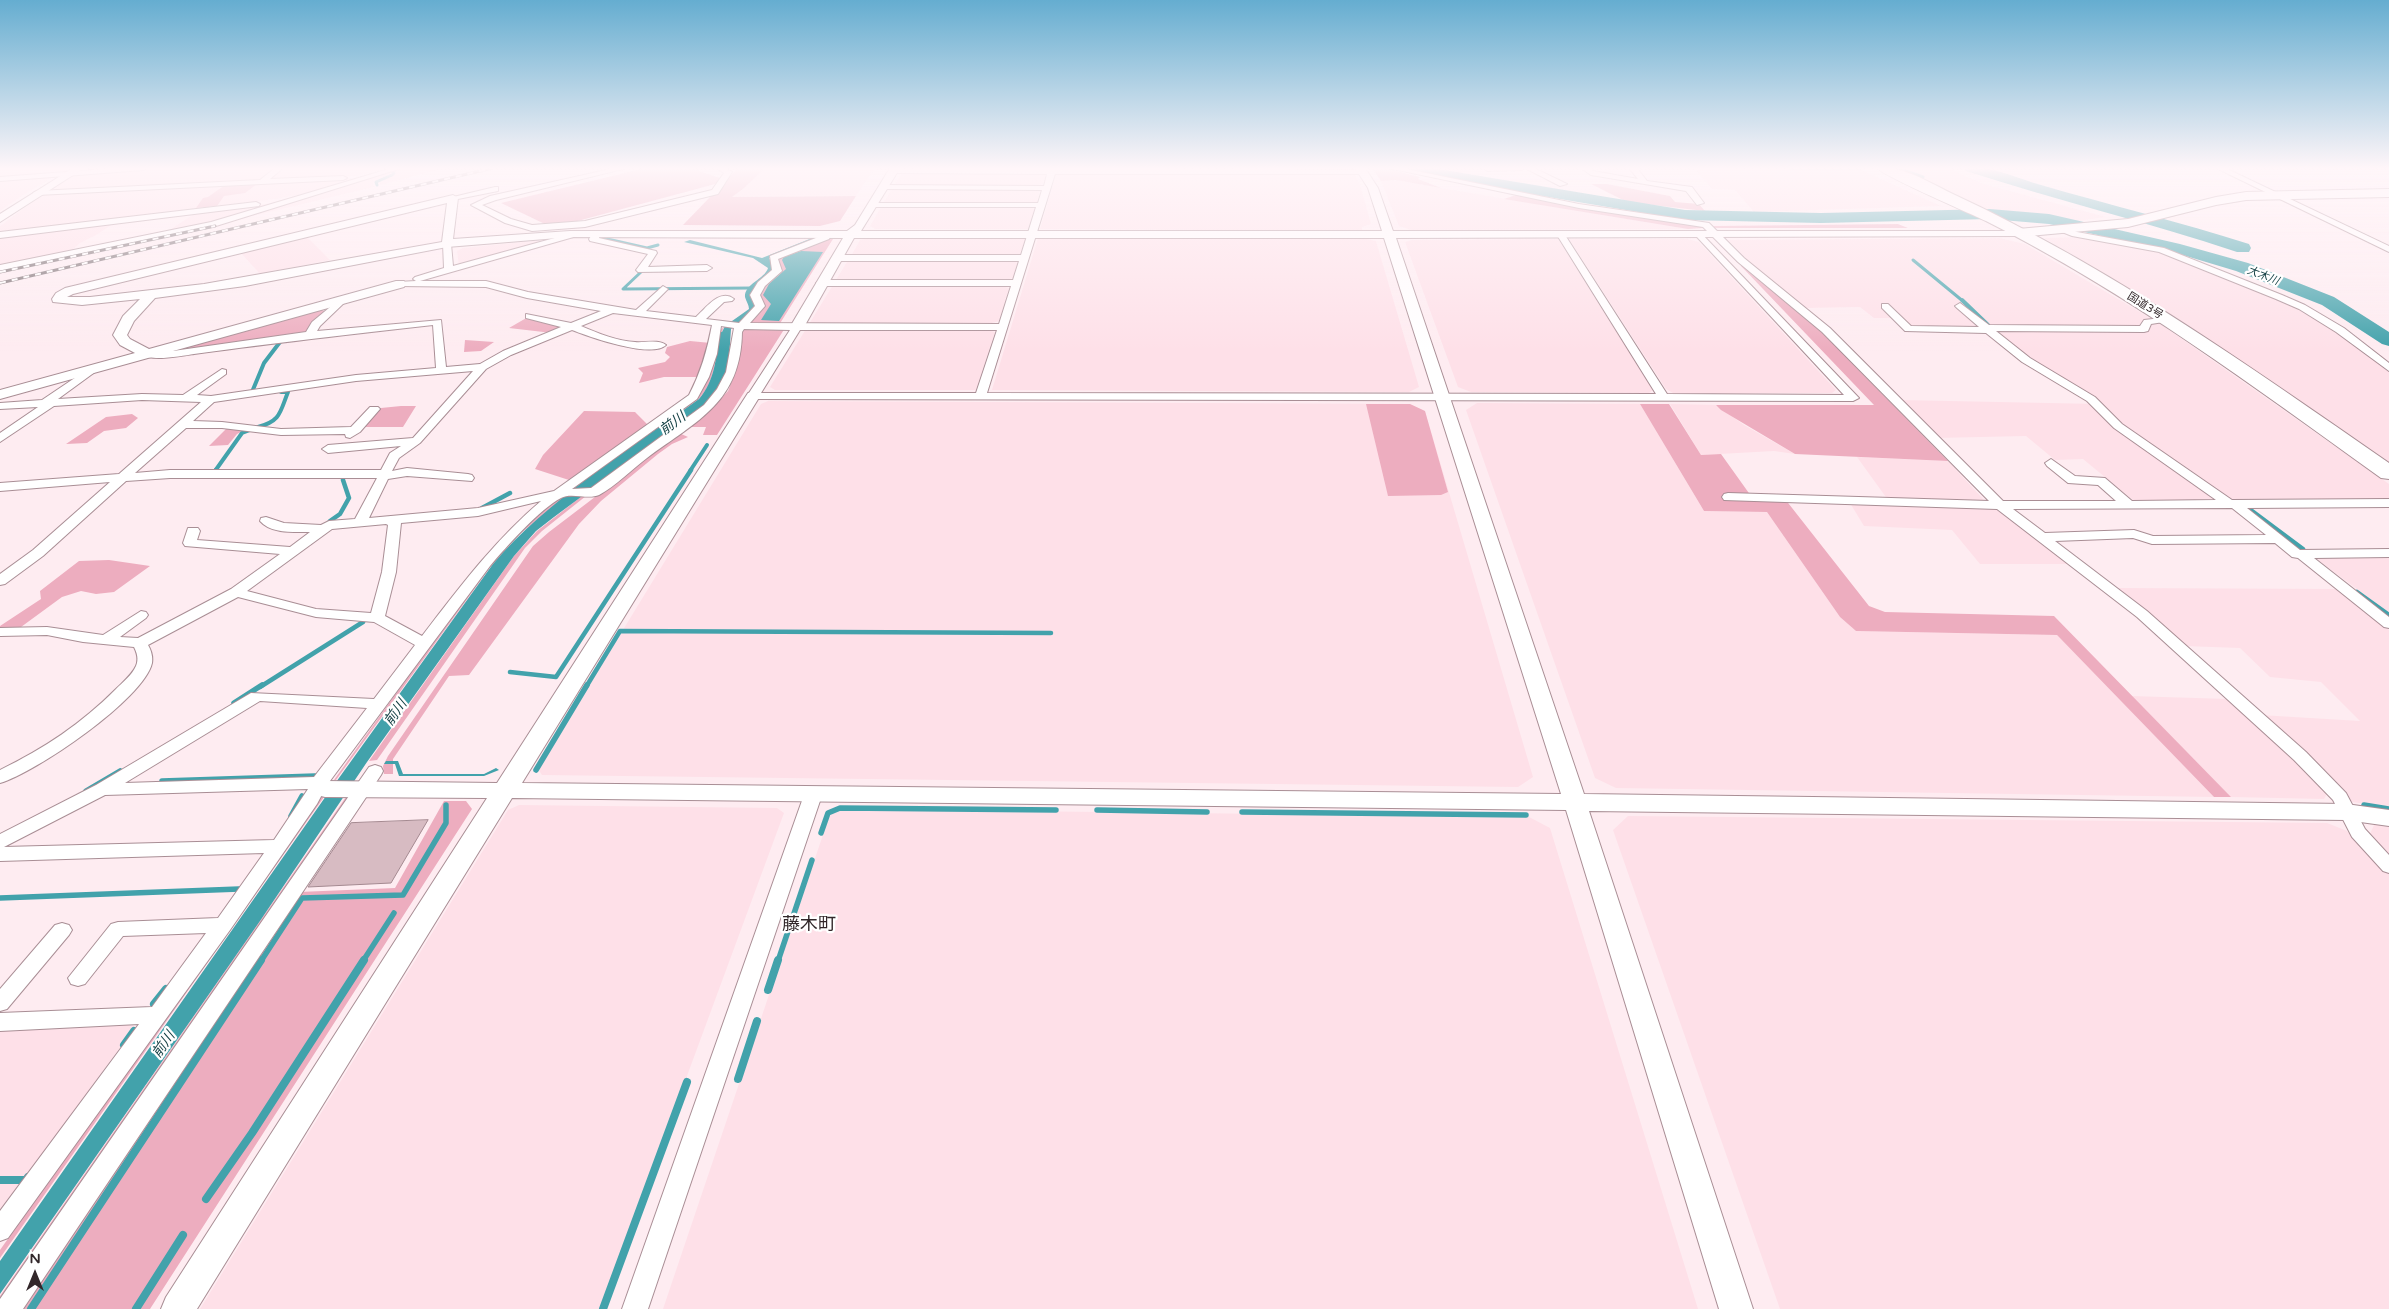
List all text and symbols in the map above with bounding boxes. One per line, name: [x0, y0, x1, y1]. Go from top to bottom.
water label: 大木川: [2245, 264, 2281, 288]
street label: 国道3号: [2125, 290, 2165, 322]
water label: 前川: [657, 409, 689, 439]
water label: 前川: [381, 697, 411, 729]
district label: 藤木町: [782, 914, 836, 936]
water label: 前川: [149, 1029, 179, 1061]
north arrow: [10, 1249, 60, 1299]
text: N: [29, 1250, 41, 1267]

